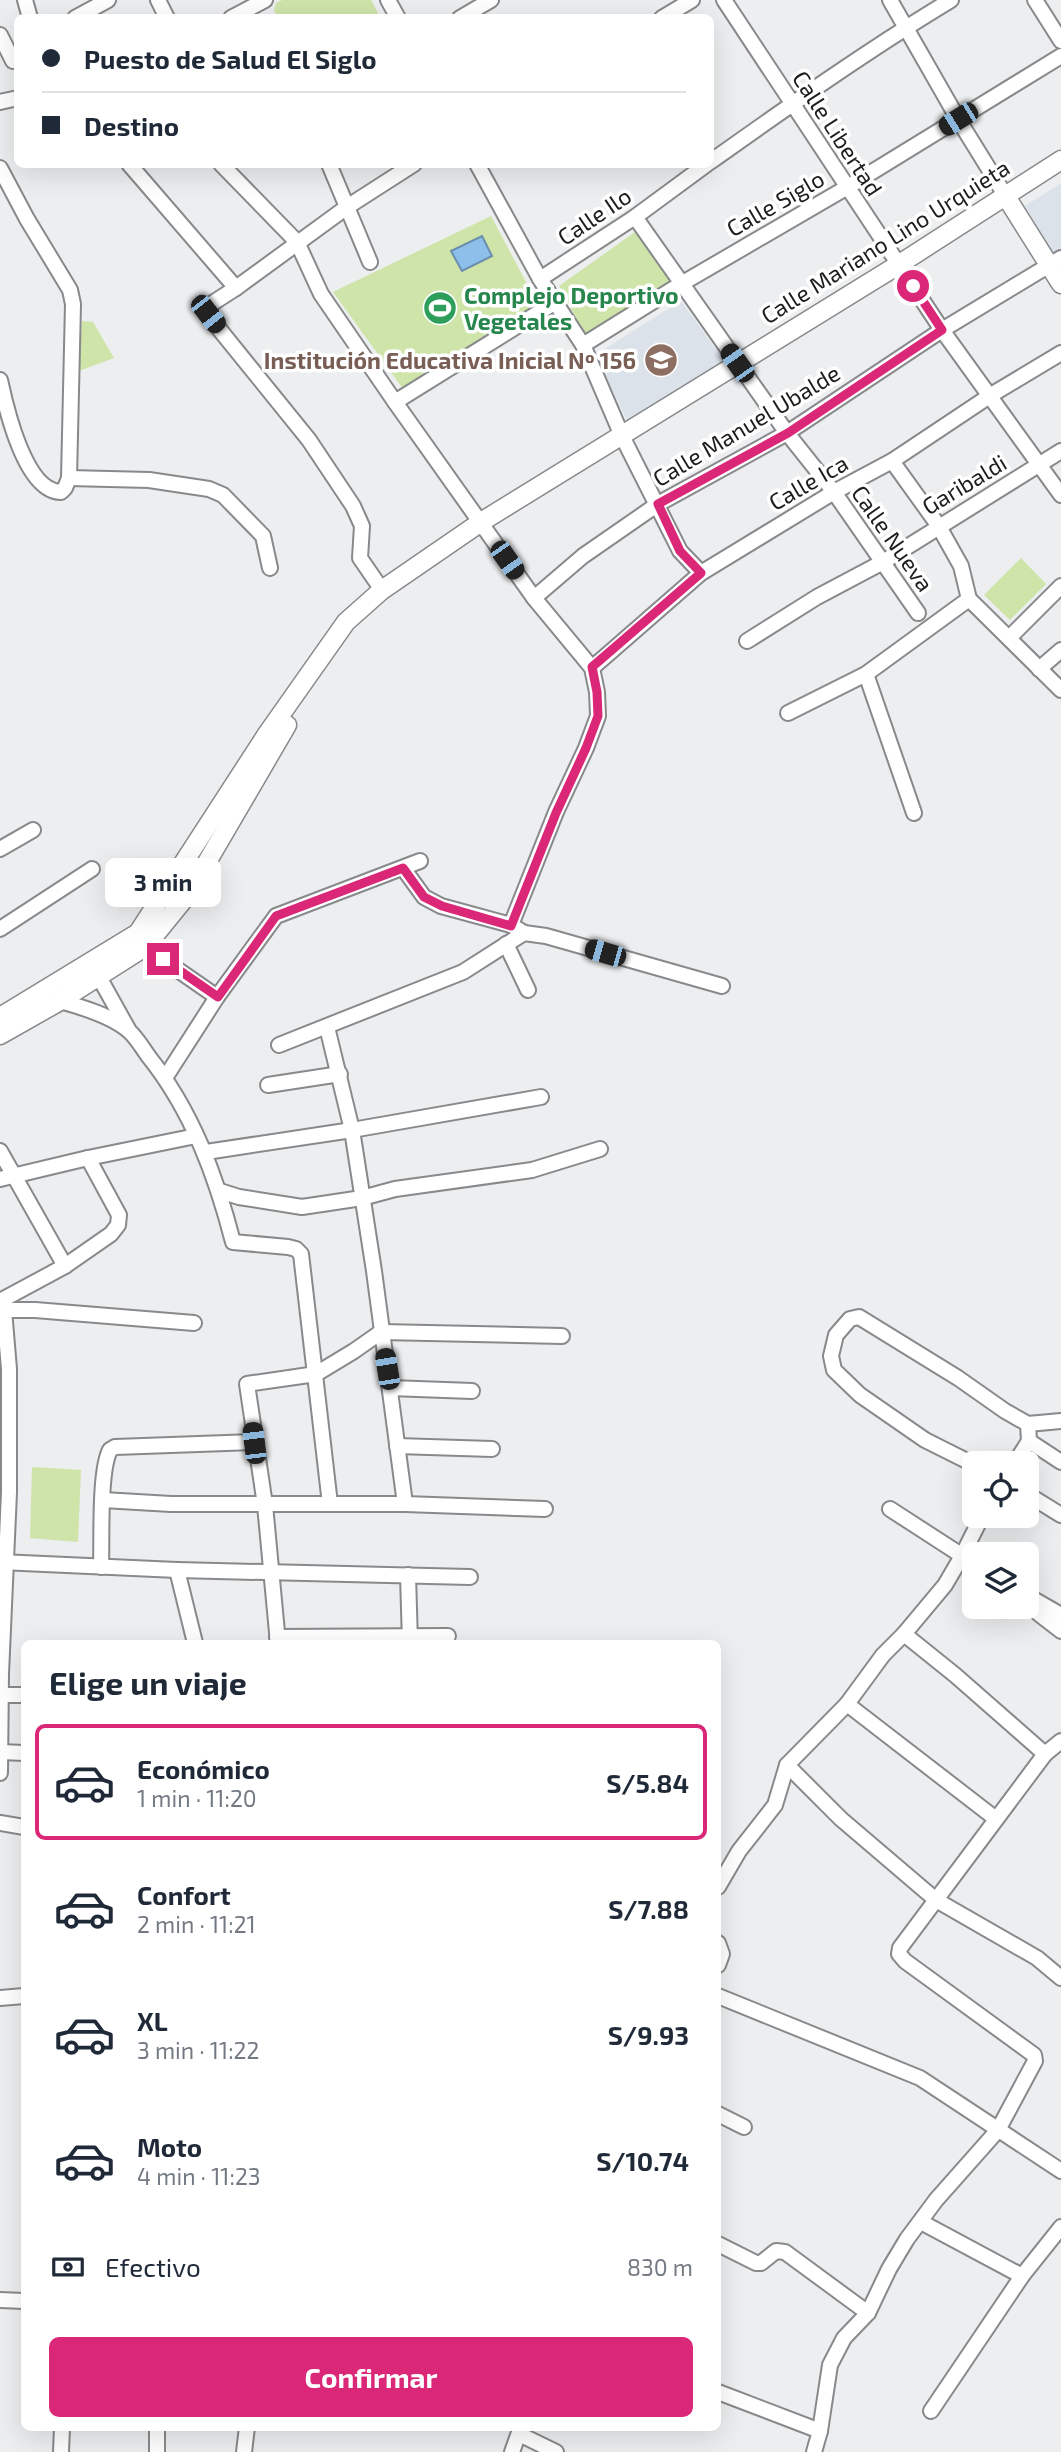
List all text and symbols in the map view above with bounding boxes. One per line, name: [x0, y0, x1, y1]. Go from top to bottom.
text: Puesto de Salud El Siglo: [84, 43, 377, 74]
street label: Calle Libertad: [787, 65, 889, 201]
car: [935, 99, 982, 139]
text: Destino: [84, 110, 179, 141]
street label: Calle Mariano Lino Urquieta: [756, 153, 1014, 329]
street label: Calle Siglo: [721, 164, 829, 242]
street label: Calle Ilo: [552, 181, 636, 251]
route start: [897, 270, 929, 302]
place label: Complejo Deportivo Vegetales: [464, 281, 679, 335]
sports icon: Complejo Deportivo Vegetales: [421, 289, 459, 327]
car: [187, 291, 230, 337]
car: [717, 340, 758, 386]
school or university icon: Institución Educativa Inicial Nº 156: [642, 341, 680, 379]
place label: Institución Educativa Inicial Nº 156: [264, 346, 636, 374]
street label: Calle Manuel Ubalde: [647, 358, 845, 492]
street label: Calle Ica: [763, 448, 853, 516]
street label: Garibaldi: [917, 448, 1011, 520]
street label: Calle Nueva: [846, 480, 940, 596]
car: [487, 537, 528, 583]
callout: 3 min: [105, 858, 221, 906]
text: 3 min: [134, 868, 192, 896]
car: [582, 937, 629, 969]
route end: [147, 943, 179, 975]
car: [374, 1347, 401, 1391]
car: [242, 1421, 267, 1465]
map controls: [962, 1451, 1039, 1619]
button: locate: [962, 1451, 1039, 1528]
button: layers: [962, 1542, 1039, 1619]
text: Elige un viaje: [49, 1663, 247, 1701]
icon: car: [53, 1751, 116, 1814]
text: Económico: [137, 1753, 270, 1784]
text: S/5.84: [606, 1767, 689, 1798]
text: 1 min · 11:20: [137, 1784, 257, 1812]
icon: car: [53, 1877, 116, 1940]
text: Confort: [137, 1879, 231, 1910]
text: S/7.88: [608, 1893, 689, 1924]
text: 2 min · 11:21: [137, 1910, 256, 1938]
icon: car: [53, 2003, 116, 2066]
text: XL: [137, 2005, 168, 2036]
text: S/9.93: [608, 2019, 689, 2050]
text: 3 min · 11:22: [137, 2036, 259, 2064]
icon: car: [53, 2129, 116, 2192]
text: Moto: [137, 2131, 202, 2162]
text: S/10.74: [596, 2145, 689, 2176]
text: 4 min · 11:23: [137, 2162, 261, 2190]
icon: cash: [49, 2248, 87, 2286]
text: Efectivo: [105, 2251, 201, 2282]
text: 830 m: [627, 2253, 693, 2281]
button: Confirmar: [49, 2337, 693, 2417]

